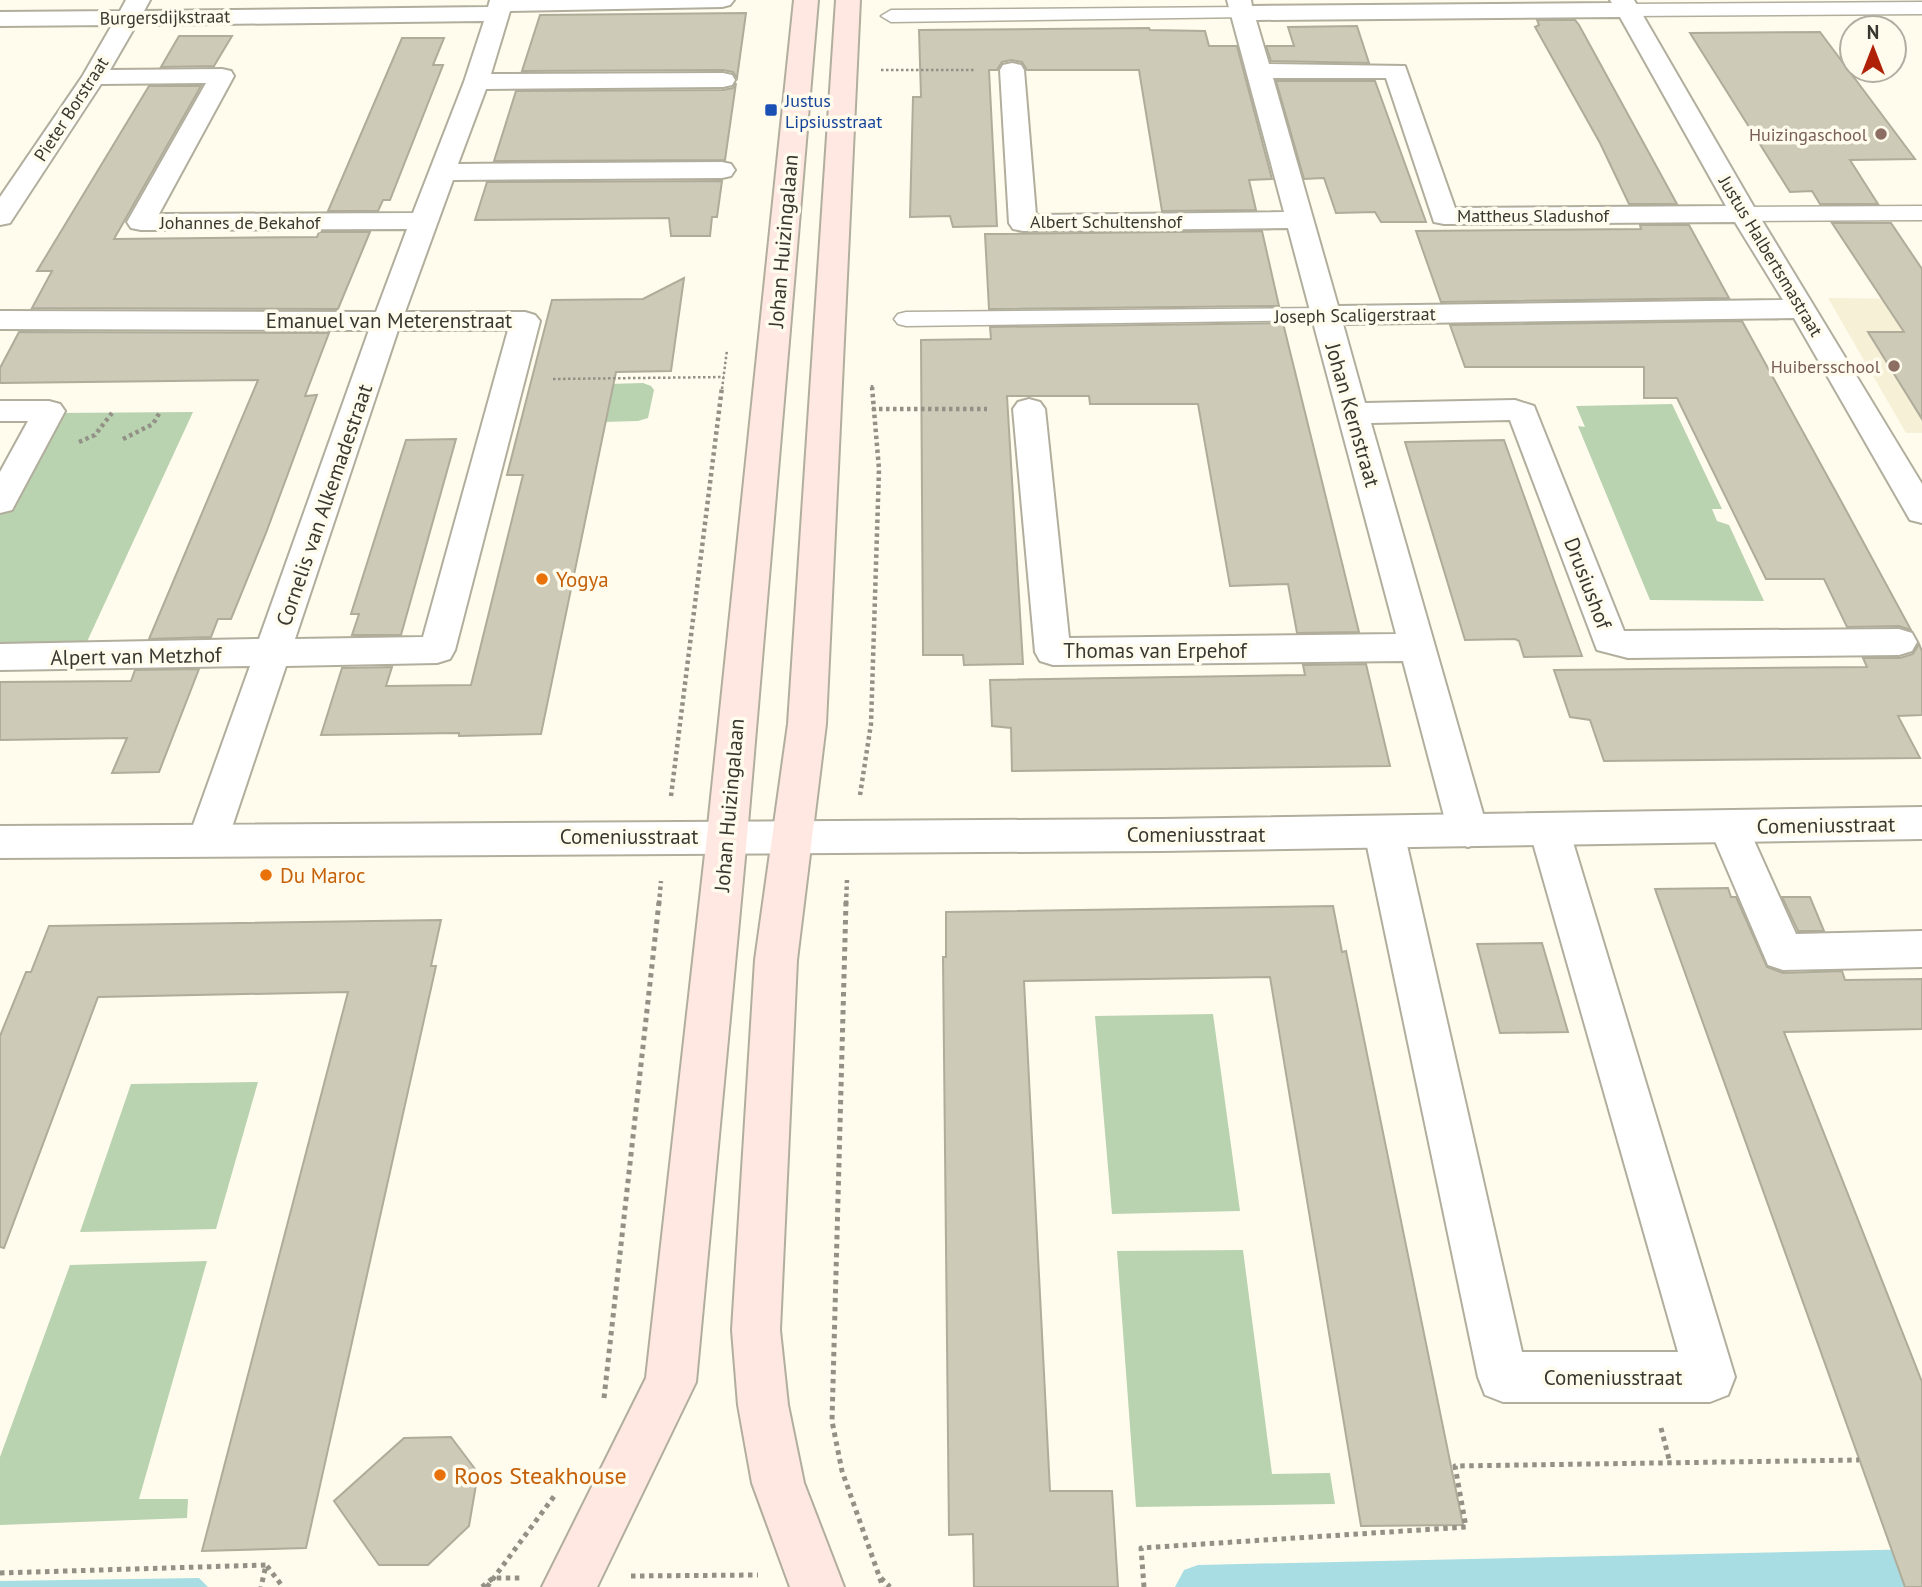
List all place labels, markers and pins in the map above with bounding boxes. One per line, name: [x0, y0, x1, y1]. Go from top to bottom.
place label: Justus Lipsiusstraat: [784, 89, 882, 133]
marker: Justus Lipsiusstraat: [763, 102, 779, 118]
place label: Huizingaschool: [1749, 123, 1868, 146]
marker: Huizingaschool: [1873, 126, 1889, 142]
place label: Huibersschool: [1771, 355, 1881, 378]
marker: Huibersschool: [1886, 358, 1902, 374]
place label: Yogya: [556, 566, 609, 593]
marker: Yogya: [534, 571, 550, 587]
place label: Du Maroc: [280, 862, 366, 889]
marker: Du Maroc: [258, 867, 274, 883]
place label: Roos Steakhouse: [454, 1460, 627, 1491]
marker: Roos Steakhouse: [432, 1467, 448, 1483]

